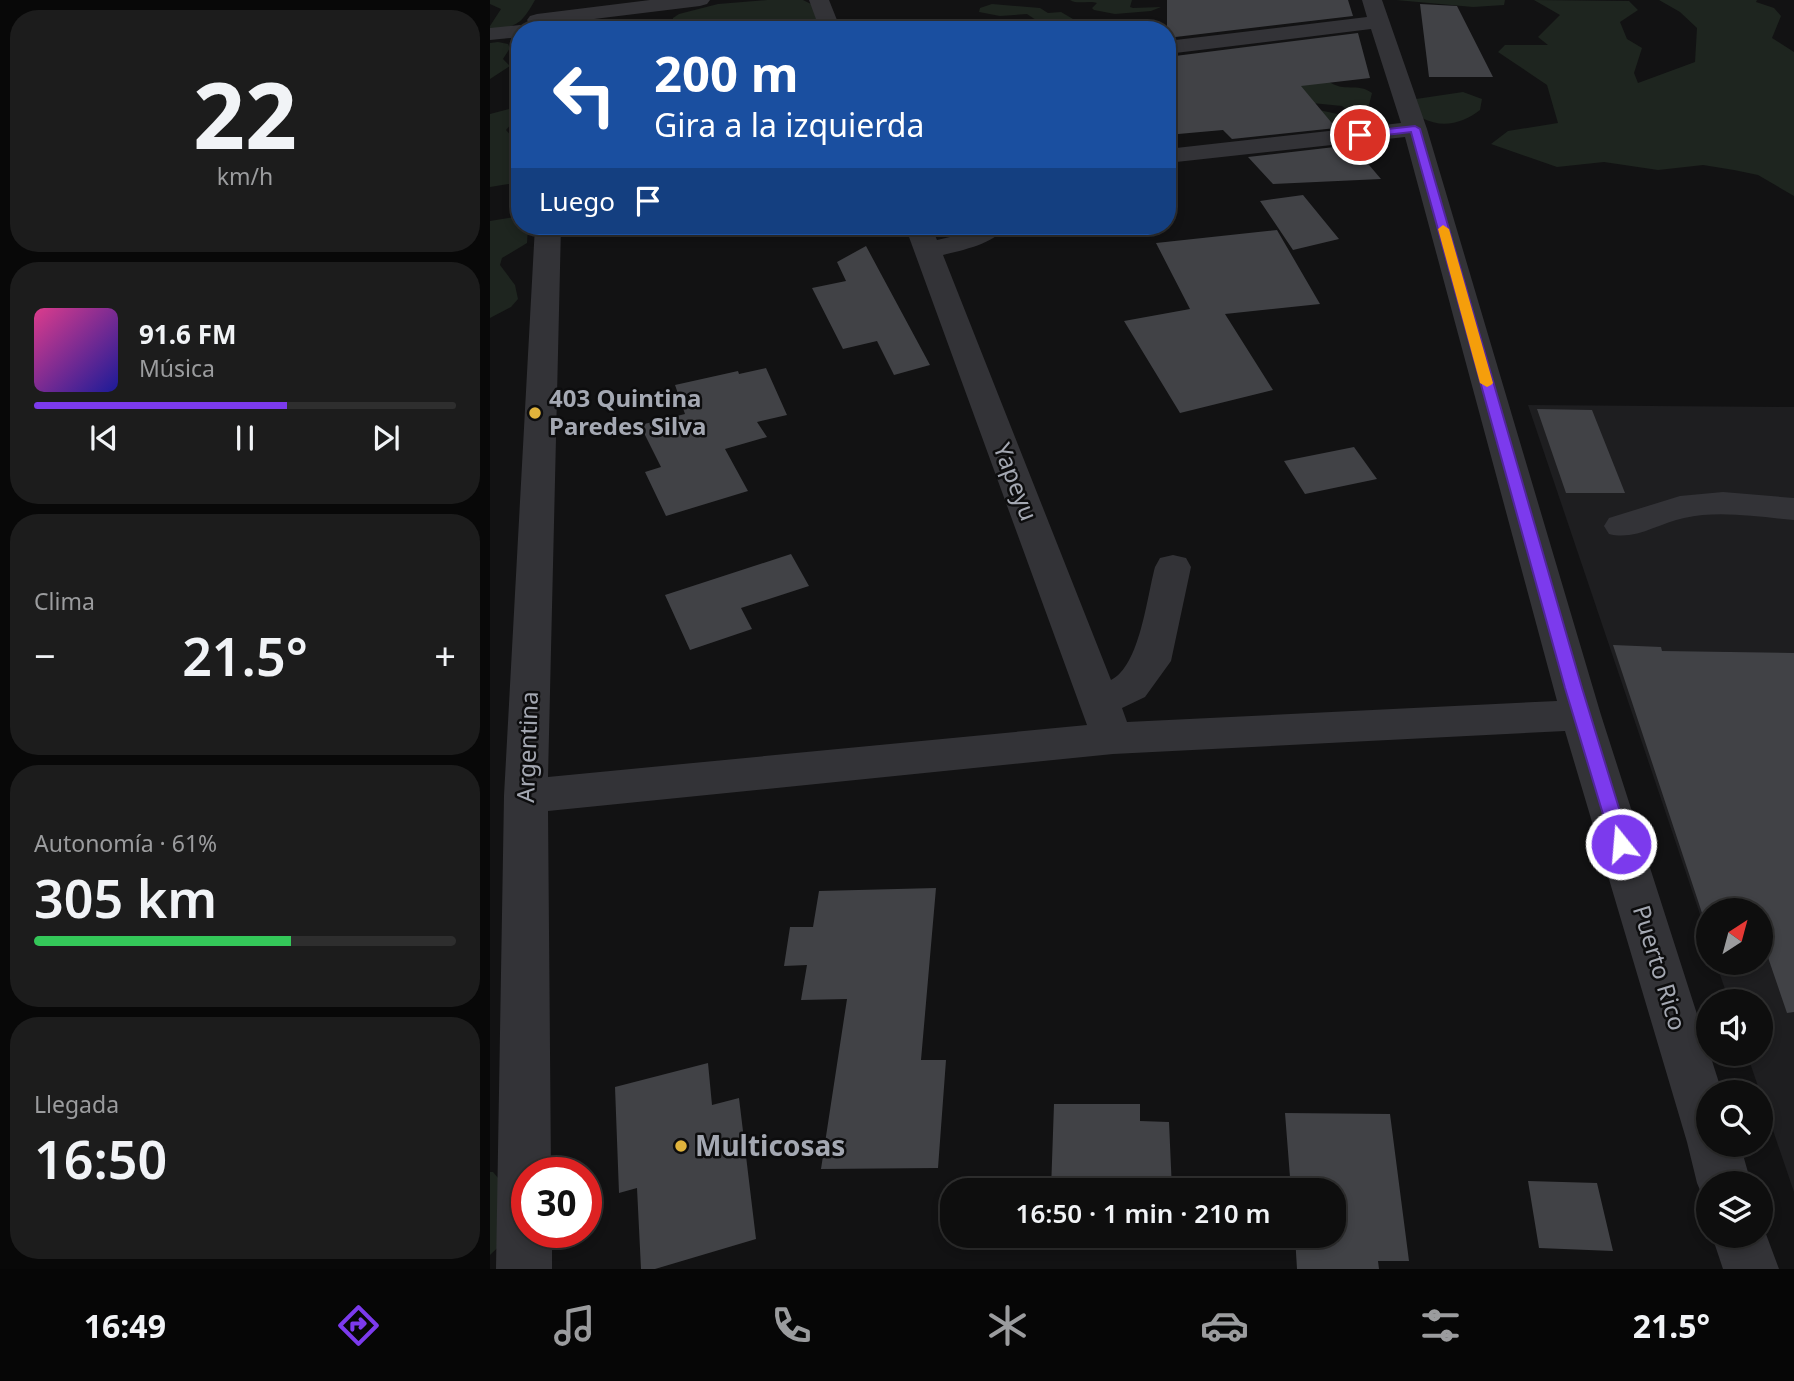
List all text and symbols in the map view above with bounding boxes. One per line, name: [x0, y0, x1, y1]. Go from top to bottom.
text: 200 m: [654, 40, 799, 106]
icon: left: [539, 49, 630, 140]
text: 22: [193, 52, 297, 176]
text: Gira a la izquierda: [654, 103, 924, 146]
pin: [1330, 105, 1390, 165]
icon: arrive: [1341, 116, 1379, 154]
text: km/h: [217, 160, 273, 192]
icon: arrive: [629, 182, 667, 220]
text: Luego: [539, 183, 615, 219]
text: 91.6 FM: [139, 316, 236, 352]
text: Música: [139, 352, 215, 384]
place label: 403 Quintina Paredes Silva: [549, 381, 706, 442]
marker: 403 Quintina Paredes Silva: [527, 405, 543, 421]
icon: previous: [85, 419, 123, 457]
icon: pause: [226, 419, 264, 457]
icon: next: [367, 419, 405, 457]
street label: Yapeyu: [987, 438, 1046, 525]
text: Clima: [34, 585, 95, 617]
text: 21.5°: [182, 620, 308, 691]
text: −: [34, 629, 56, 681]
text: +: [434, 629, 456, 681]
street label: Argentina: [508, 691, 545, 803]
position arrow: [1584, 807, 1658, 881]
text: Autonomía · 61%: [34, 827, 217, 859]
text: 305 km: [34, 862, 217, 933]
north arrow: [1696, 898, 1773, 975]
map controls: [1696, 898, 1773, 1248]
street label: Puerto Rico: [1626, 901, 1695, 1034]
button: sound: [1696, 989, 1773, 1066]
button: search: [1696, 1080, 1773, 1157]
text: Llegada: [34, 1088, 119, 1120]
text: 16:50: [34, 1123, 167, 1194]
place label: Multicosas: [695, 1126, 845, 1164]
marker: Multicosas: [673, 1138, 689, 1154]
speed limit sign: 30: [511, 1157, 602, 1248]
button: layers: [1696, 1171, 1773, 1248]
text: 16:50 · 1 min · 210 m: [1016, 1195, 1270, 1231]
icon: directions: [334, 1301, 383, 1350]
icon: music: [550, 1301, 599, 1350]
icon: phone: [767, 1301, 816, 1350]
icon: climate: [983, 1301, 1032, 1350]
icon: car: [1200, 1301, 1249, 1350]
icon: filters: [1416, 1301, 1465, 1350]
text: 16:49: [84, 1304, 166, 1347]
text: 21.5°: [1633, 1304, 1710, 1347]

